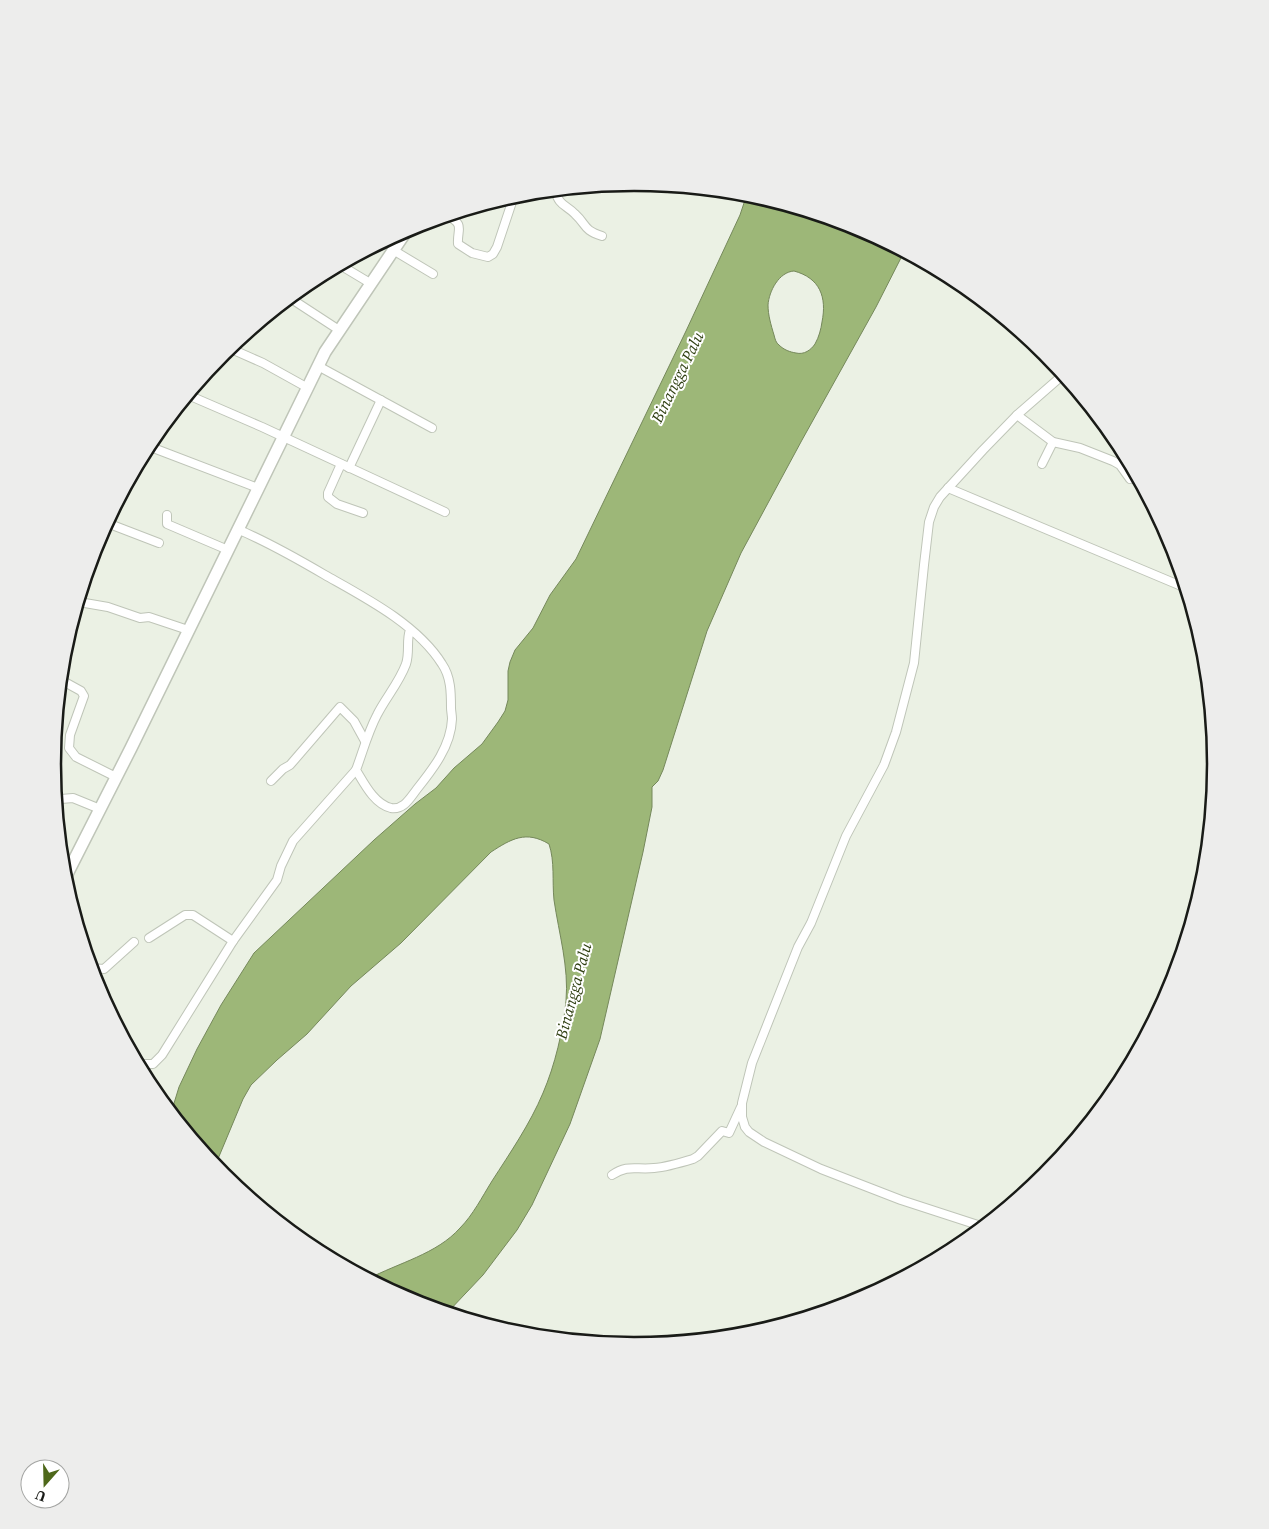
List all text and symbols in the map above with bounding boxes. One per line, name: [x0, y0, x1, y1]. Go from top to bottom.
water label: Binangga Palu: [645, 327, 709, 427]
water label: Binangga Palu: [549, 940, 597, 1043]
north arrow: [20, 1459, 70, 1509]
text: U: [32, 1485, 49, 1507]

